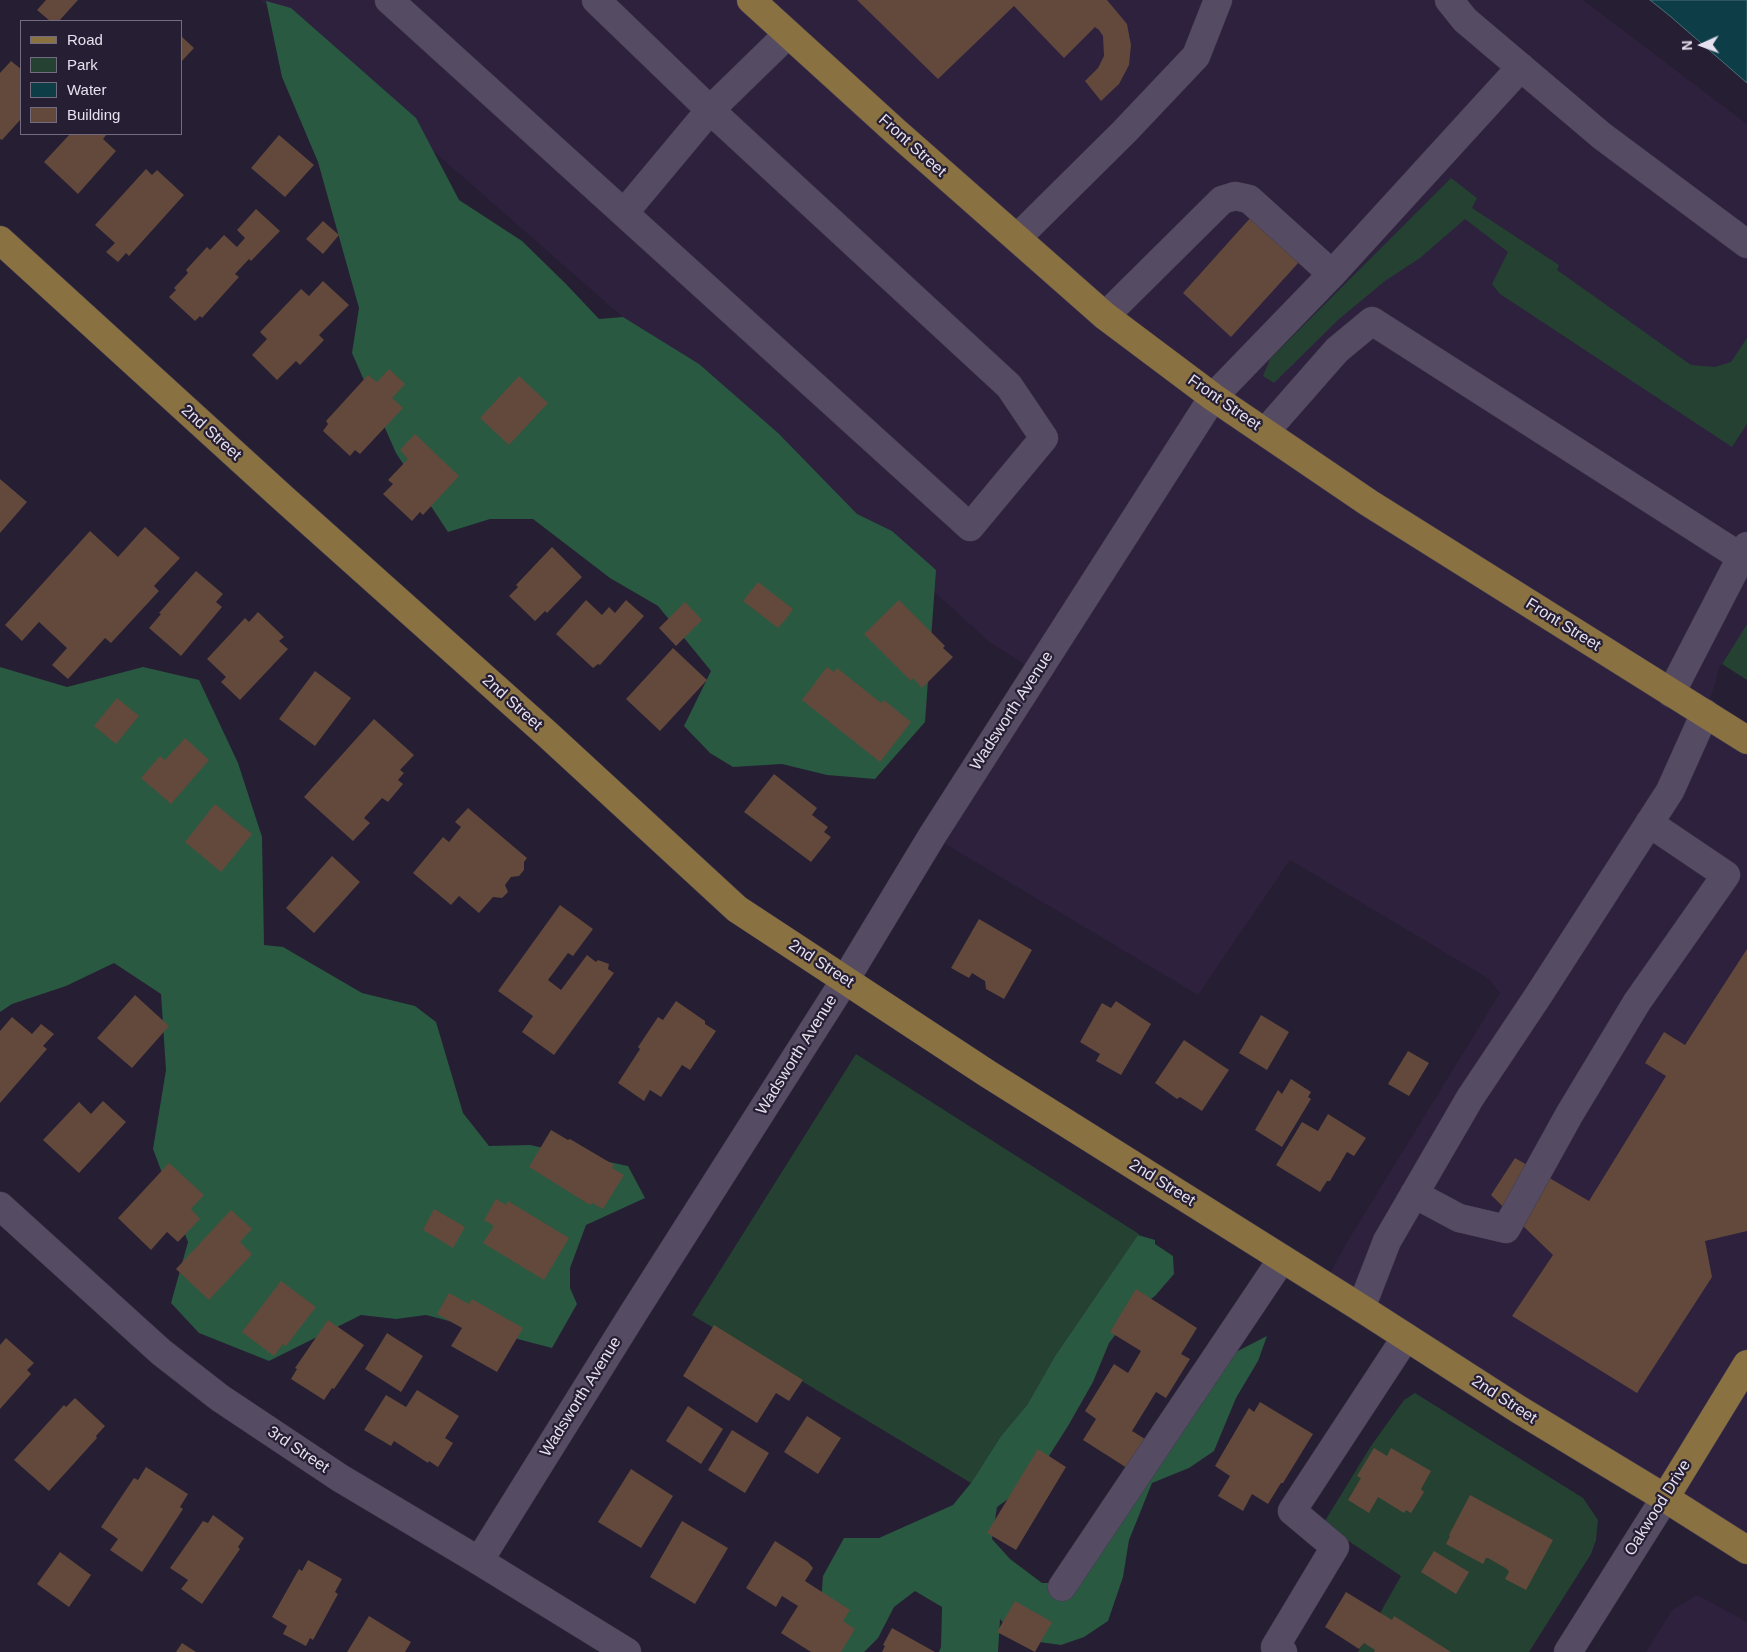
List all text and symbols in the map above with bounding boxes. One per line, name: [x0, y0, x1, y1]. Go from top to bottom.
legend: [20, 20, 182, 135]
north arrow: [1677, 20, 1727, 70]
text: Road: [67, 31, 103, 48]
text: N: [1679, 40, 1695, 51]
text: Park: [67, 56, 98, 73]
text: Water: [67, 81, 106, 98]
text: Building: [67, 106, 120, 123]
street label: Front Street: [874, 111, 950, 181]
street label: Front Street: [1184, 371, 1264, 435]
street label: 2nd Street: [177, 401, 245, 465]
street label: Front Street: [1522, 594, 1604, 656]
street label: Wadsworth Avenue: [966, 648, 1058, 774]
street label: 2nd Street: [478, 671, 546, 735]
street label: 2nd Street: [785, 936, 857, 992]
street label: Wadsworth Avenue: [752, 991, 842, 1119]
street label: 2nd Street: [1126, 1155, 1198, 1211]
street label: Wadsworth Avenue: [536, 1333, 626, 1461]
street label: 2nd Street: [1468, 1372, 1540, 1428]
street label: 3rd Street: [264, 1422, 332, 1478]
street label: Oakwood Drive: [1621, 1457, 1695, 1559]

